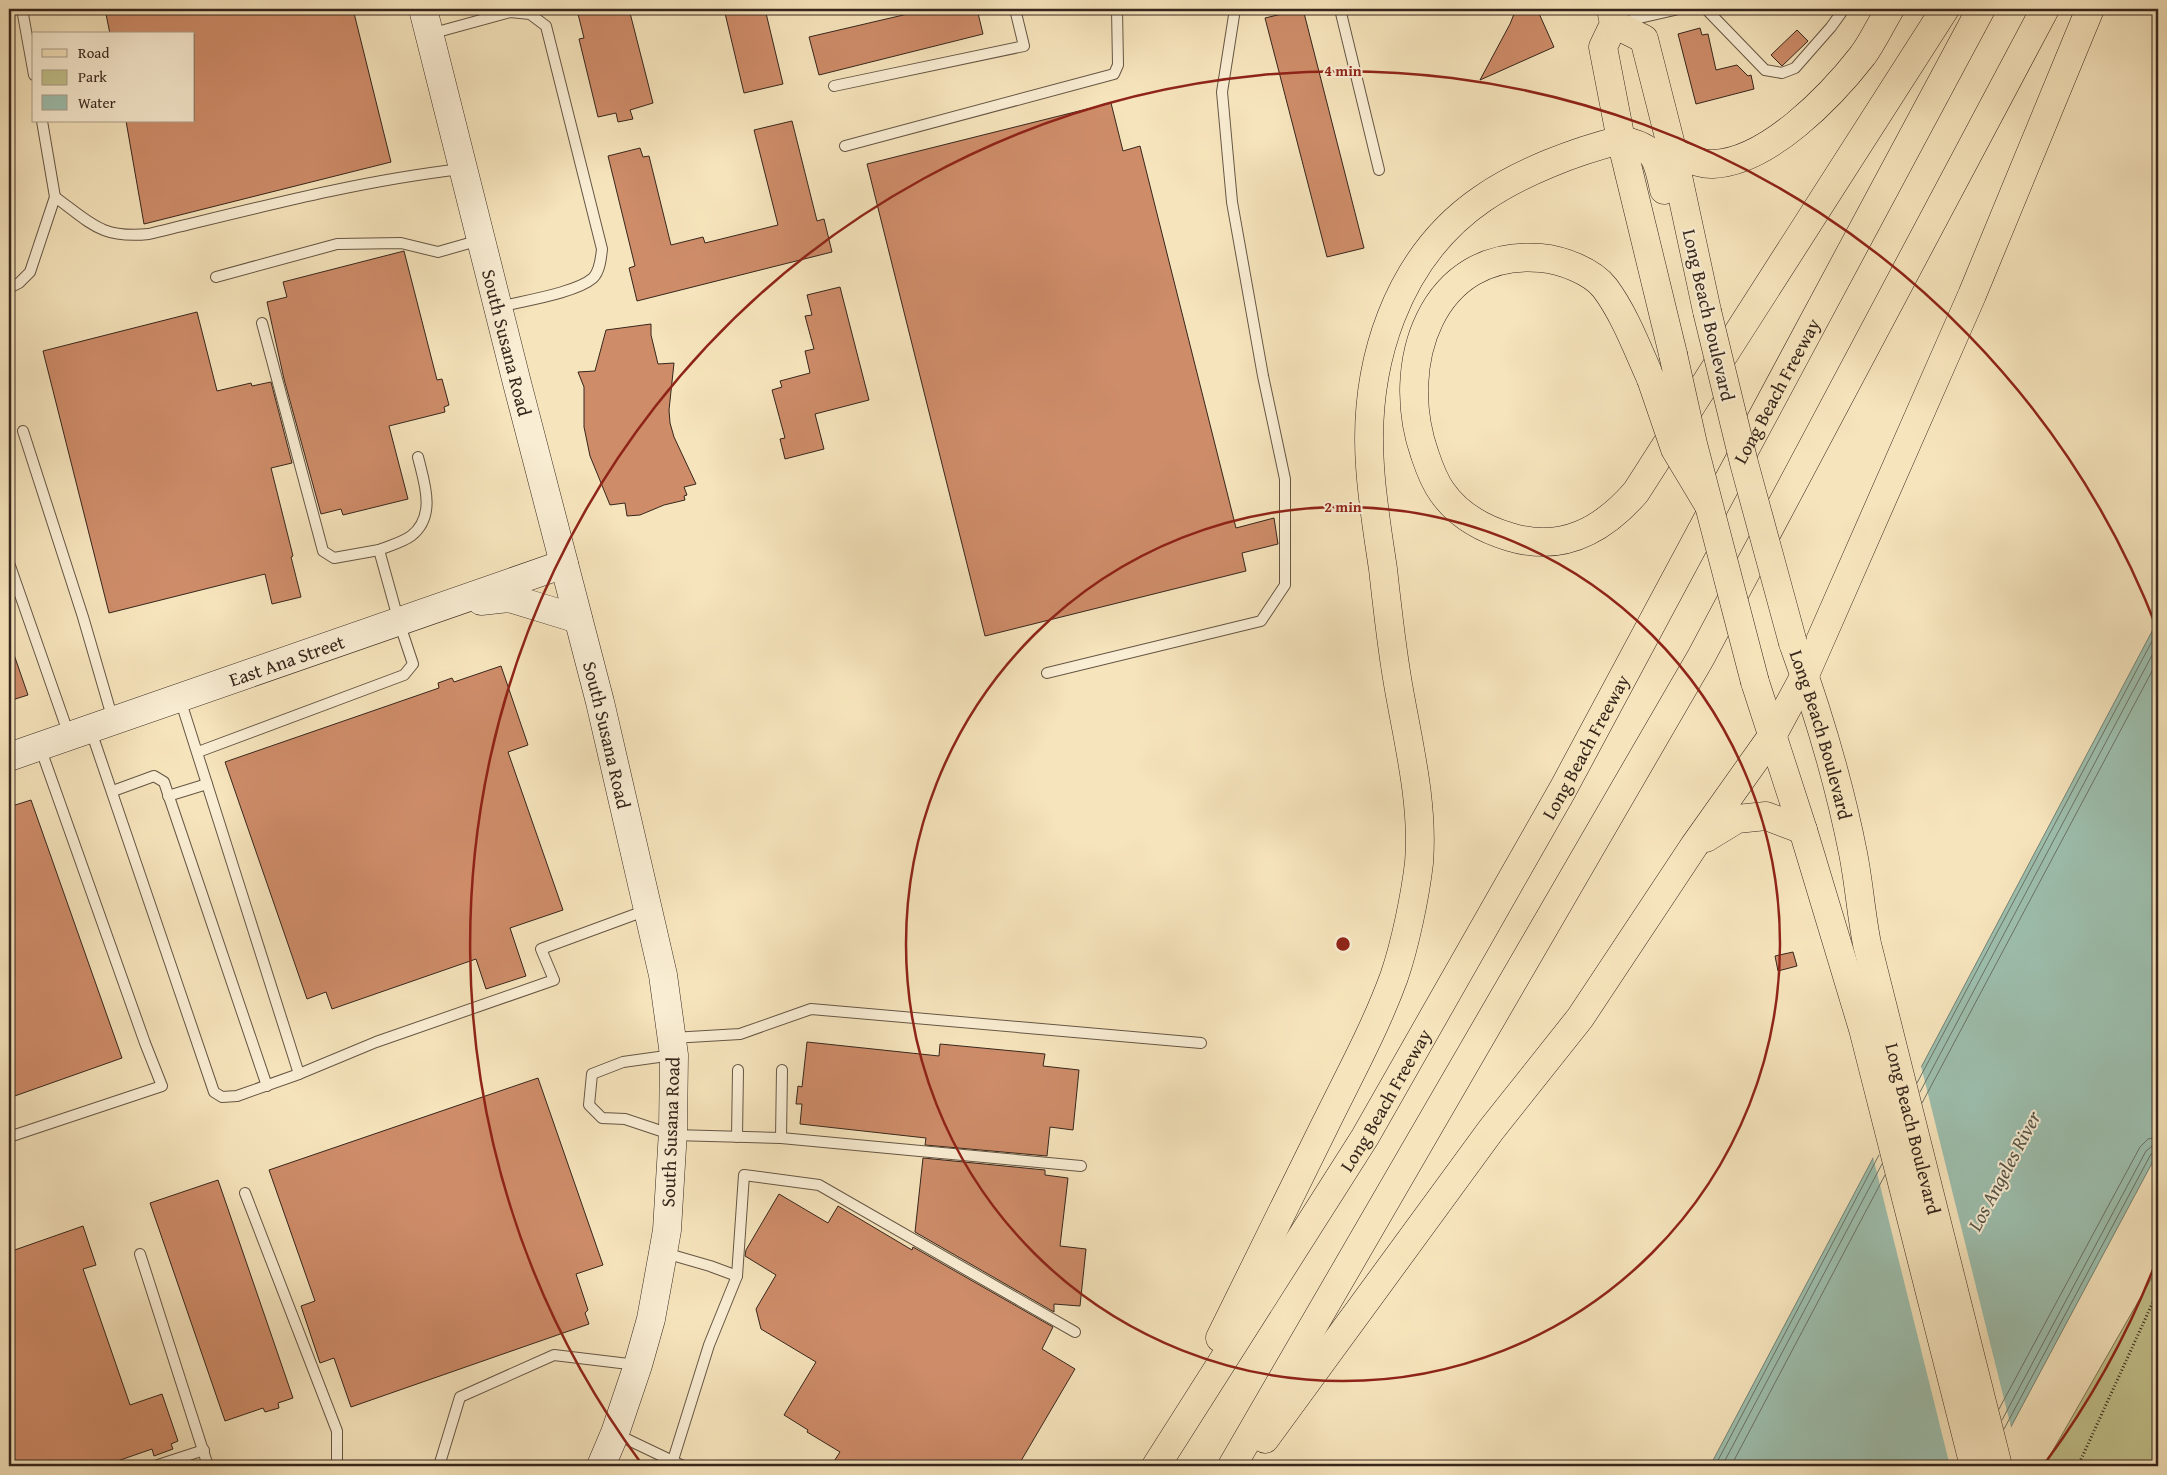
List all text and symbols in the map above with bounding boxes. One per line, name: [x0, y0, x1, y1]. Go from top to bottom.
legend: [32, 32, 195, 122]
text: Road: [78, 42, 109, 63]
text: 4 min: [1324, 60, 1362, 81]
text: Park: [78, 66, 107, 87]
text: Water: [78, 92, 116, 113]
street label: Long Beach Boulevard: [1676, 226, 1743, 405]
street label: South Susana Road: [475, 266, 539, 420]
street label: Long Beach Freeway: [1726, 313, 1827, 468]
text: 2 min: [1324, 496, 1362, 517]
street label: East Ana Street: [225, 627, 348, 693]
street label: Long Beach Boulevard: [1783, 646, 1860, 823]
street label: South Susana Road: [576, 658, 638, 812]
street label: Long Beach Freeway: [1535, 669, 1636, 824]
centre of rings: [1334, 935, 1352, 953]
street label: Long Beach Freeway: [1333, 1023, 1438, 1177]
street label: Long Beach Boulevard: [1878, 1040, 1949, 1218]
street label: South Susana Road: [653, 1055, 687, 1208]
water label: Los Angeles River: [1959, 1105, 2048, 1237]

